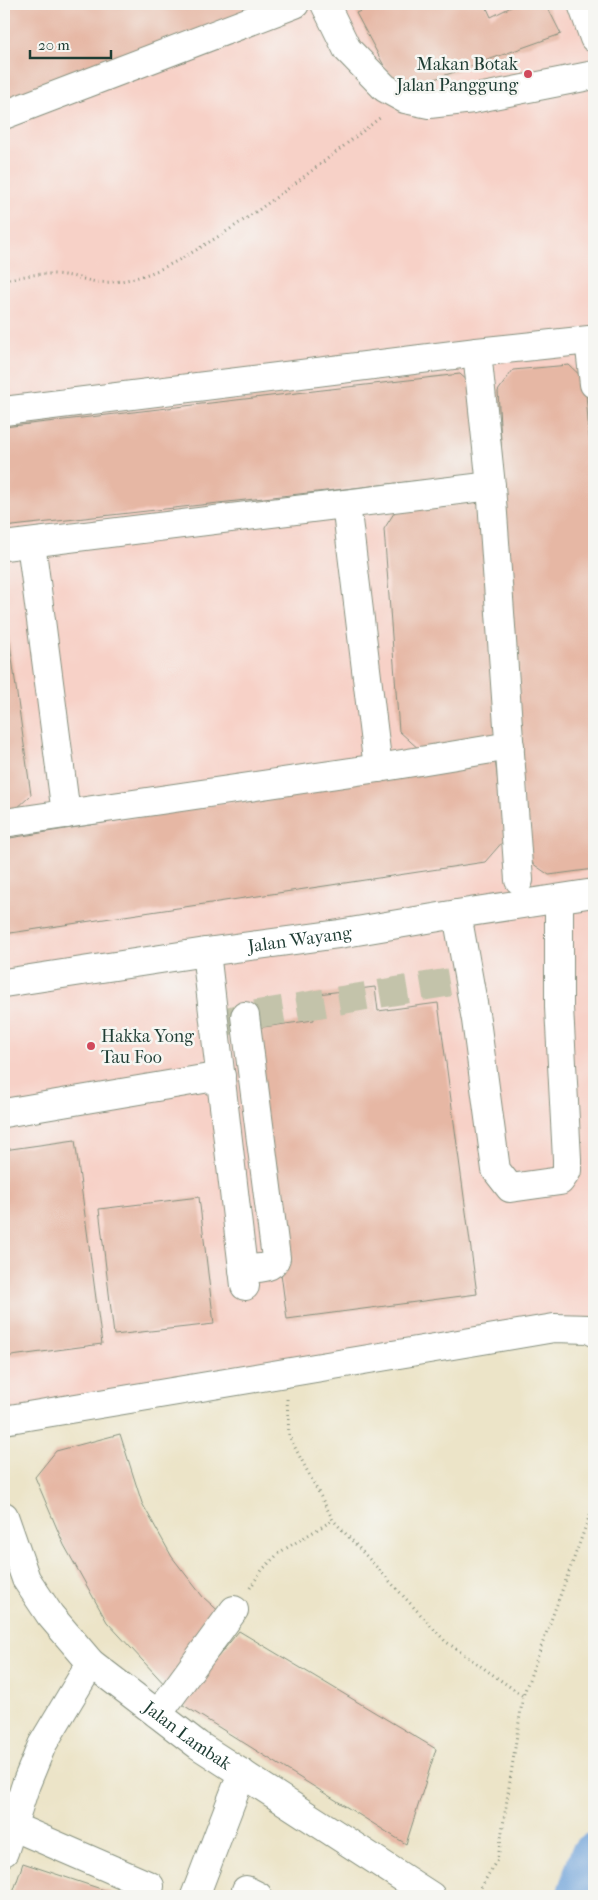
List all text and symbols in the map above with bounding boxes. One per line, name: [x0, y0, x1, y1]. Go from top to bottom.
scale bar: [30, 28, 111, 60]
text: 20 m: [38, 36, 70, 54]
place label: Makan Botak Jalan Panggung: [394, 54, 519, 96]
marker: Makan Botak Jalan Panggung: [522, 68, 534, 80]
street label: Jalan Wayang: [245, 922, 354, 957]
place label: Hakka Yong Tau Foo: [101, 1026, 194, 1068]
marker: Hakka Yong Tau Foo: [85, 1040, 97, 1052]
street label: Jalan Lambak: [138, 1696, 236, 1775]

